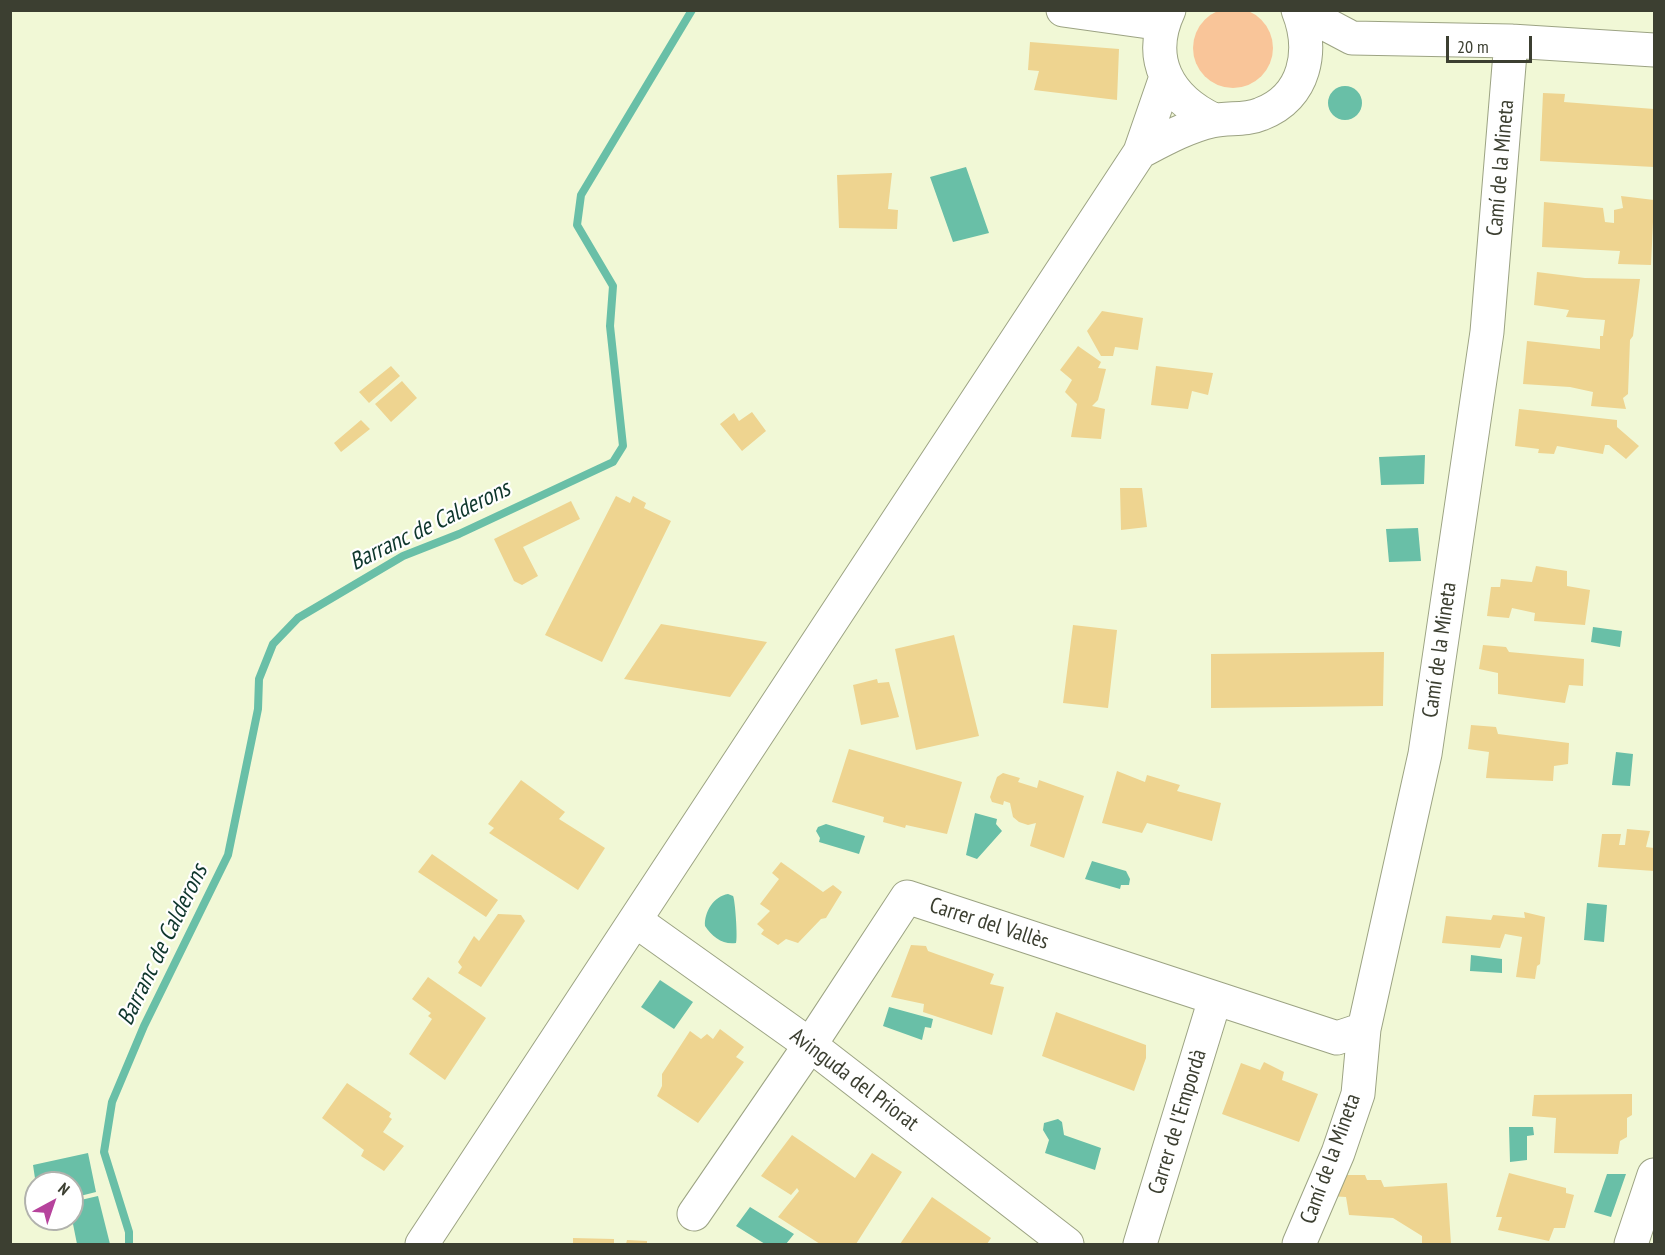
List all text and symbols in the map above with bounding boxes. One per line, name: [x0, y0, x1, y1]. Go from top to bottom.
scale bar: [1449, 24, 1534, 62]
text: 20 m: [1457, 35, 1489, 58]
street label: Camí de la Mineta: [1482, 99, 1520, 237]
water label: Barranc de Calderons: [345, 475, 515, 577]
street label: Camí de la Mineta: [1417, 581, 1463, 719]
water label: Barranc de Calderons: [112, 860, 214, 1030]
street label: Carrer del Vallès: [926, 892, 1052, 956]
street label: Avinguda del Priorat: [785, 1023, 923, 1137]
street label: Carrer de l'Empordà: [1143, 1046, 1213, 1198]
street label: Camí de la Mineta: [1295, 1090, 1367, 1228]
north arrow: [24, 1171, 84, 1231]
text: N: [55, 1178, 74, 1199]

